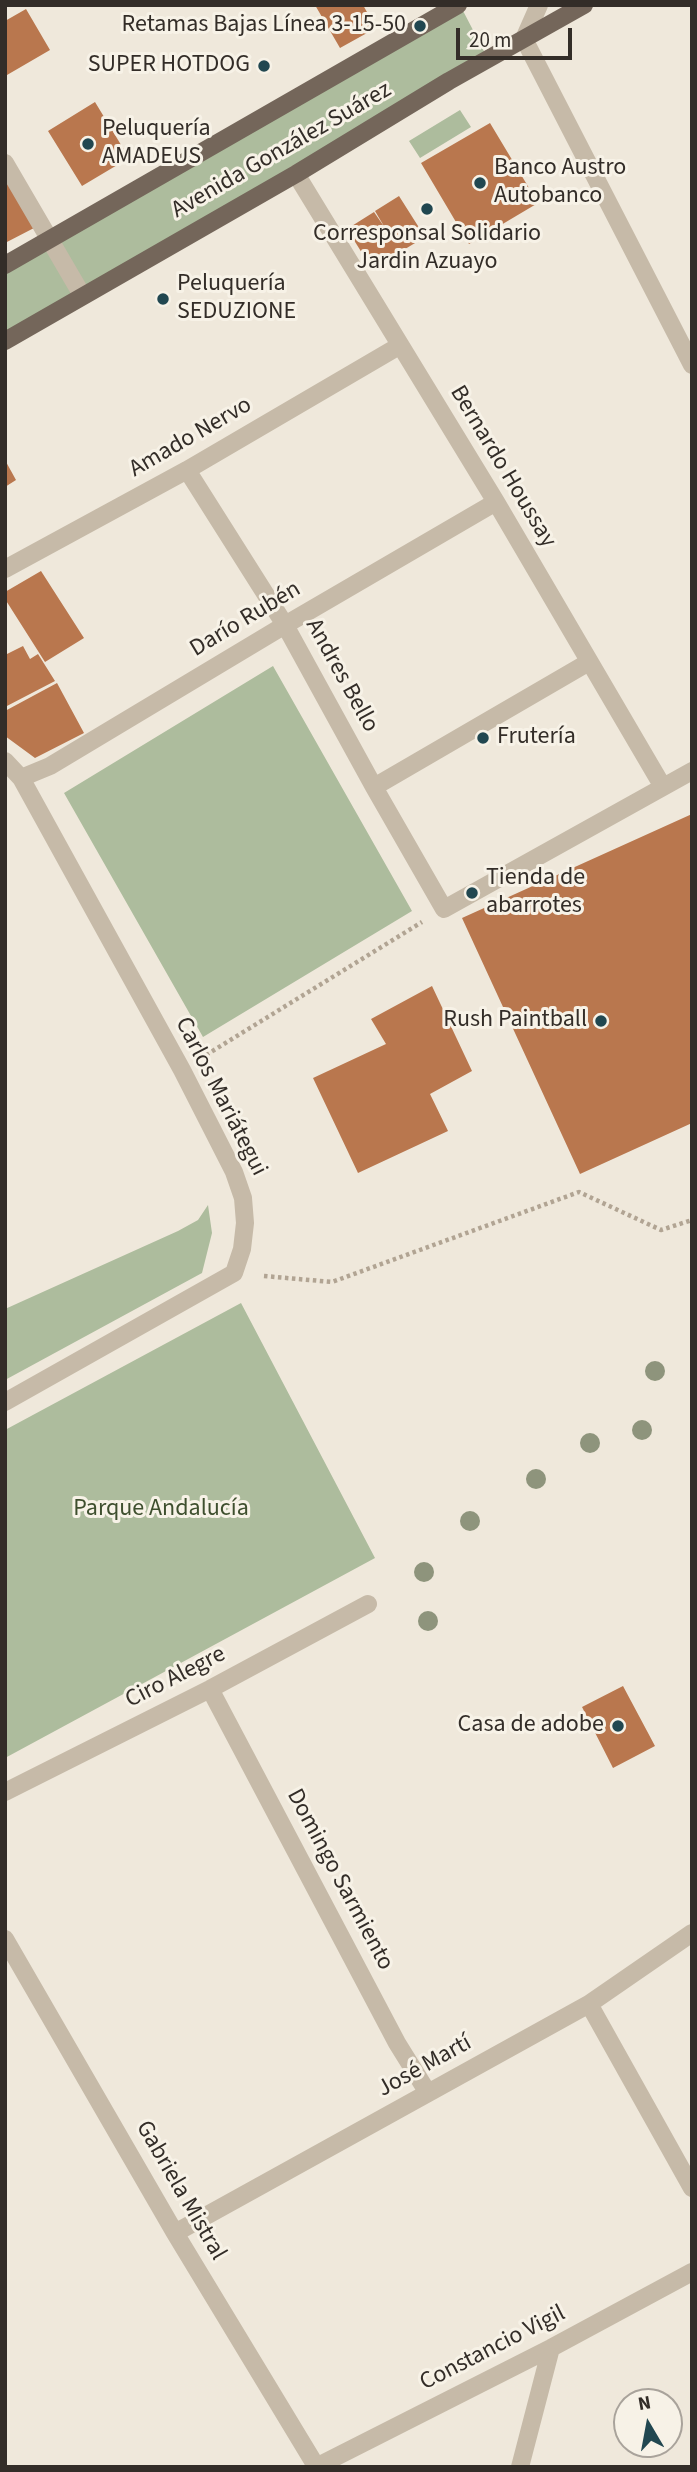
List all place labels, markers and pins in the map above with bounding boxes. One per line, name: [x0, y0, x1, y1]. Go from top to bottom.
place label: Retamas Bajas Línea 3-15-50: [122, 12, 406, 40]
marker: Retamas Bajas Línea 3-15-50: [412, 18, 428, 34]
place label: SUPER HOTDOG: [88, 52, 250, 80]
marker: SUPER HOTDOG: [256, 58, 272, 74]
place label: Peluquería AMADEUS: [102, 116, 211, 172]
marker: Peluquería AMADEUS: [80, 136, 96, 152]
place label: Banco Austro Autobanco: [494, 155, 626, 211]
marker: Banco Austro Autobanco: [472, 175, 488, 191]
marker: Corresponsal Solidario Jardin Azuayo: [419, 201, 435, 217]
place label: Corresponsal Solidario Jardin Azuayo: [313, 221, 541, 277]
place label: Peluquería SEDUZIONE: [177, 271, 296, 327]
marker: Peluquería SEDUZIONE: [155, 291, 171, 307]
place label: Frutería: [497, 724, 576, 752]
marker: Frutería: [475, 730, 491, 746]
place label: Tienda de abarrotes: [486, 865, 585, 921]
marker: Tienda de abarrotes: [464, 885, 480, 901]
place label: Rush Paintball: [443, 1007, 587, 1035]
marker: Rush Paintball: [593, 1013, 609, 1029]
place label: Casa de adobe: [458, 1712, 604, 1740]
marker: Casa de adobe: [610, 1718, 626, 1734]

